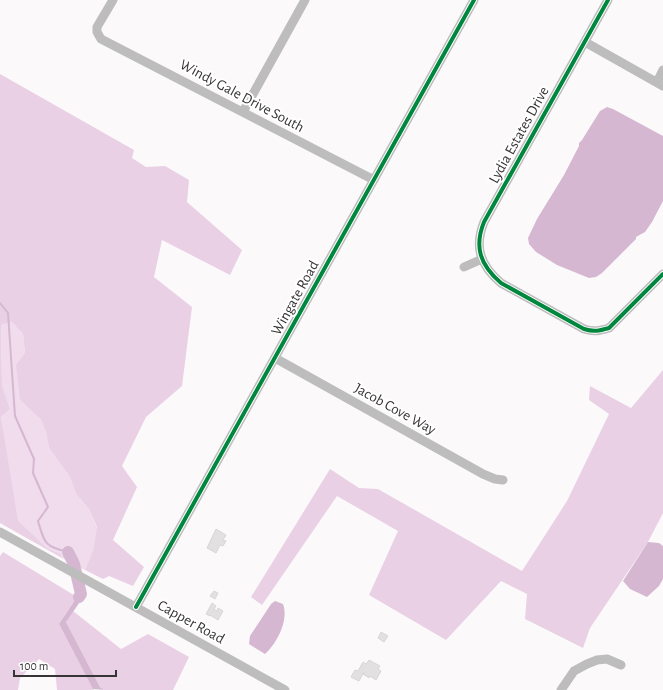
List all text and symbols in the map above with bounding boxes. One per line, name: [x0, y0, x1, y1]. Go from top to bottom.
street label: Windy Gale Drive South: [177, 57, 307, 135]
street label: Lydia Estates Drive: [486, 84, 552, 186]
street label: Wingate Road: [268, 258, 322, 338]
street label: Jacob Cove Way: [352, 381, 439, 438]
street label: Capper Road: [155, 597, 227, 647]
scale bar: [14, 652, 116, 678]
text: 100 m: [20, 660, 48, 672]

